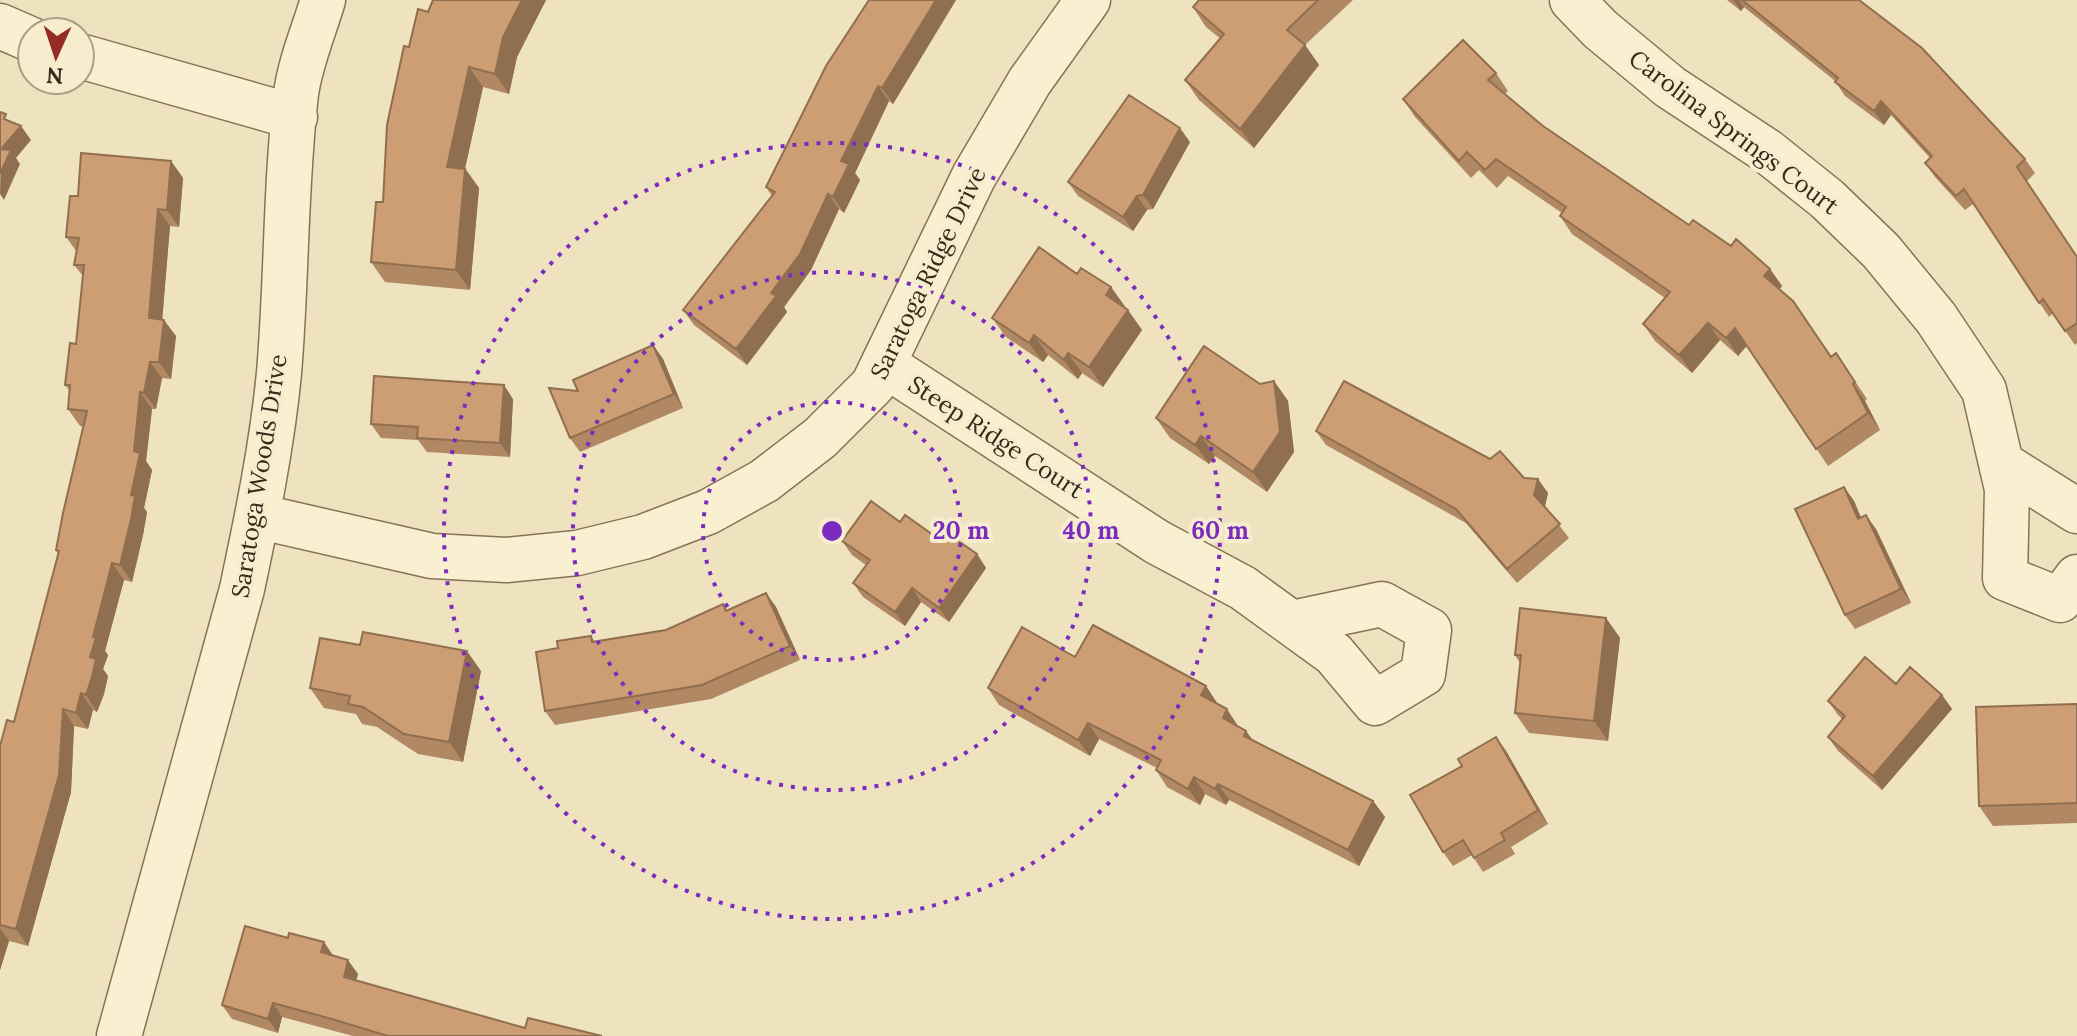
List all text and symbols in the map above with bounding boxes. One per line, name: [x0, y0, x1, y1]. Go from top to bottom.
north arrow: [16, 16, 96, 96]
street label: Carolina Springs Court: [1623, 43, 1846, 222]
text: N: [46, 62, 64, 90]
street label: Saratoga Ridge Drive: [863, 162, 993, 384]
street label: Saratoga Woods Drive: [224, 352, 294, 600]
street label: Steep Ridge Court: [902, 369, 1090, 506]
text: 20 m: [933, 515, 989, 546]
text: 40 m: [1063, 515, 1119, 546]
text: 60 m: [1191, 515, 1249, 546]
centre of rings: [818, 517, 846, 545]

